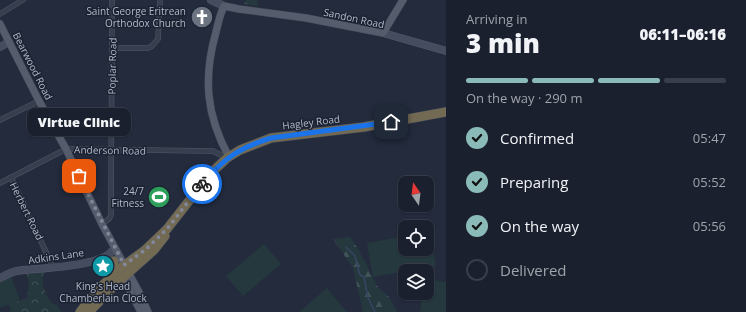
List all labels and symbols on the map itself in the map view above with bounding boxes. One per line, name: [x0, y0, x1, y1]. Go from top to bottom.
place label: Saint George Eritrean Orthodox Church: [86, 4, 186, 30]
church icon: Saint George Eritrean Orthodox Church: [189, 4, 215, 30]
street label: Sandon Road: [322, 5, 386, 31]
street label: Bearwood Road: [10, 30, 56, 102]
street label: Poplar Road: [105, 37, 119, 95]
pin: [374, 105, 408, 139]
callout: Virtue Clinic: [27, 108, 131, 136]
street label: Hagley Road: [281, 112, 341, 132]
street label: Anderson Road: [74, 142, 146, 158]
pin: [62, 159, 96, 193]
courier: [182, 164, 222, 204]
north arrow: [398, 176, 434, 212]
street label: Herbert Road: [7, 180, 47, 242]
place label: 24/7 Fitness: [111, 184, 144, 210]
sports icon: 24/7 Fitness: [146, 184, 172, 210]
street label: Adkins Lane: [27, 245, 85, 267]
place icon: King's Head Chamberlain Clock: [90, 253, 116, 279]
place label: King's Head Chamberlain Clock: [59, 279, 147, 305]

